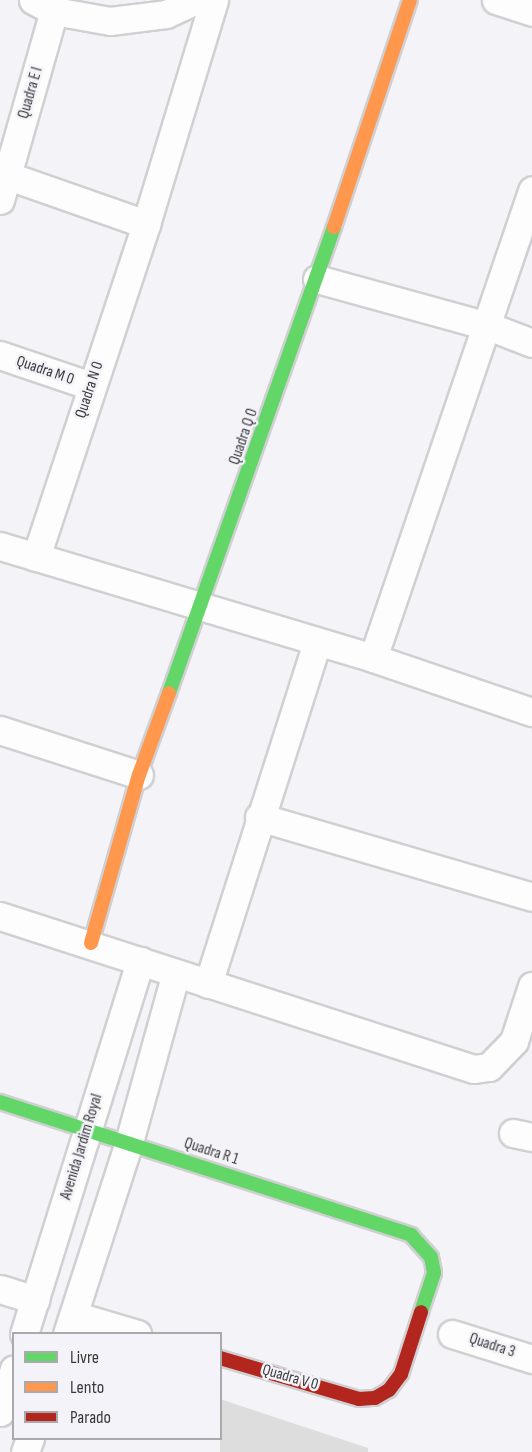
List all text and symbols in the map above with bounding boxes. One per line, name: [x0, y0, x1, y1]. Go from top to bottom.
street label: Quadra E I: [14, 65, 48, 121]
street label: Quadra M 0: [14, 352, 76, 390]
street label: Quadra N 0: [72, 359, 108, 421]
street label: Quadra Q 0: [225, 406, 263, 468]
street label: Avenida Jardim Royal: [57, 1092, 107, 1202]
street label: Quadra R 1: [181, 1134, 241, 1170]
street label: Quadra 3: [467, 1330, 517, 1362]
legend: [12, 1332, 222, 1440]
text: Livre: [70, 1347, 99, 1368]
street label: Quadra V 0: [260, 1361, 320, 1395]
text: Lento: [70, 1377, 104, 1398]
text: Parado: [70, 1407, 111, 1428]

